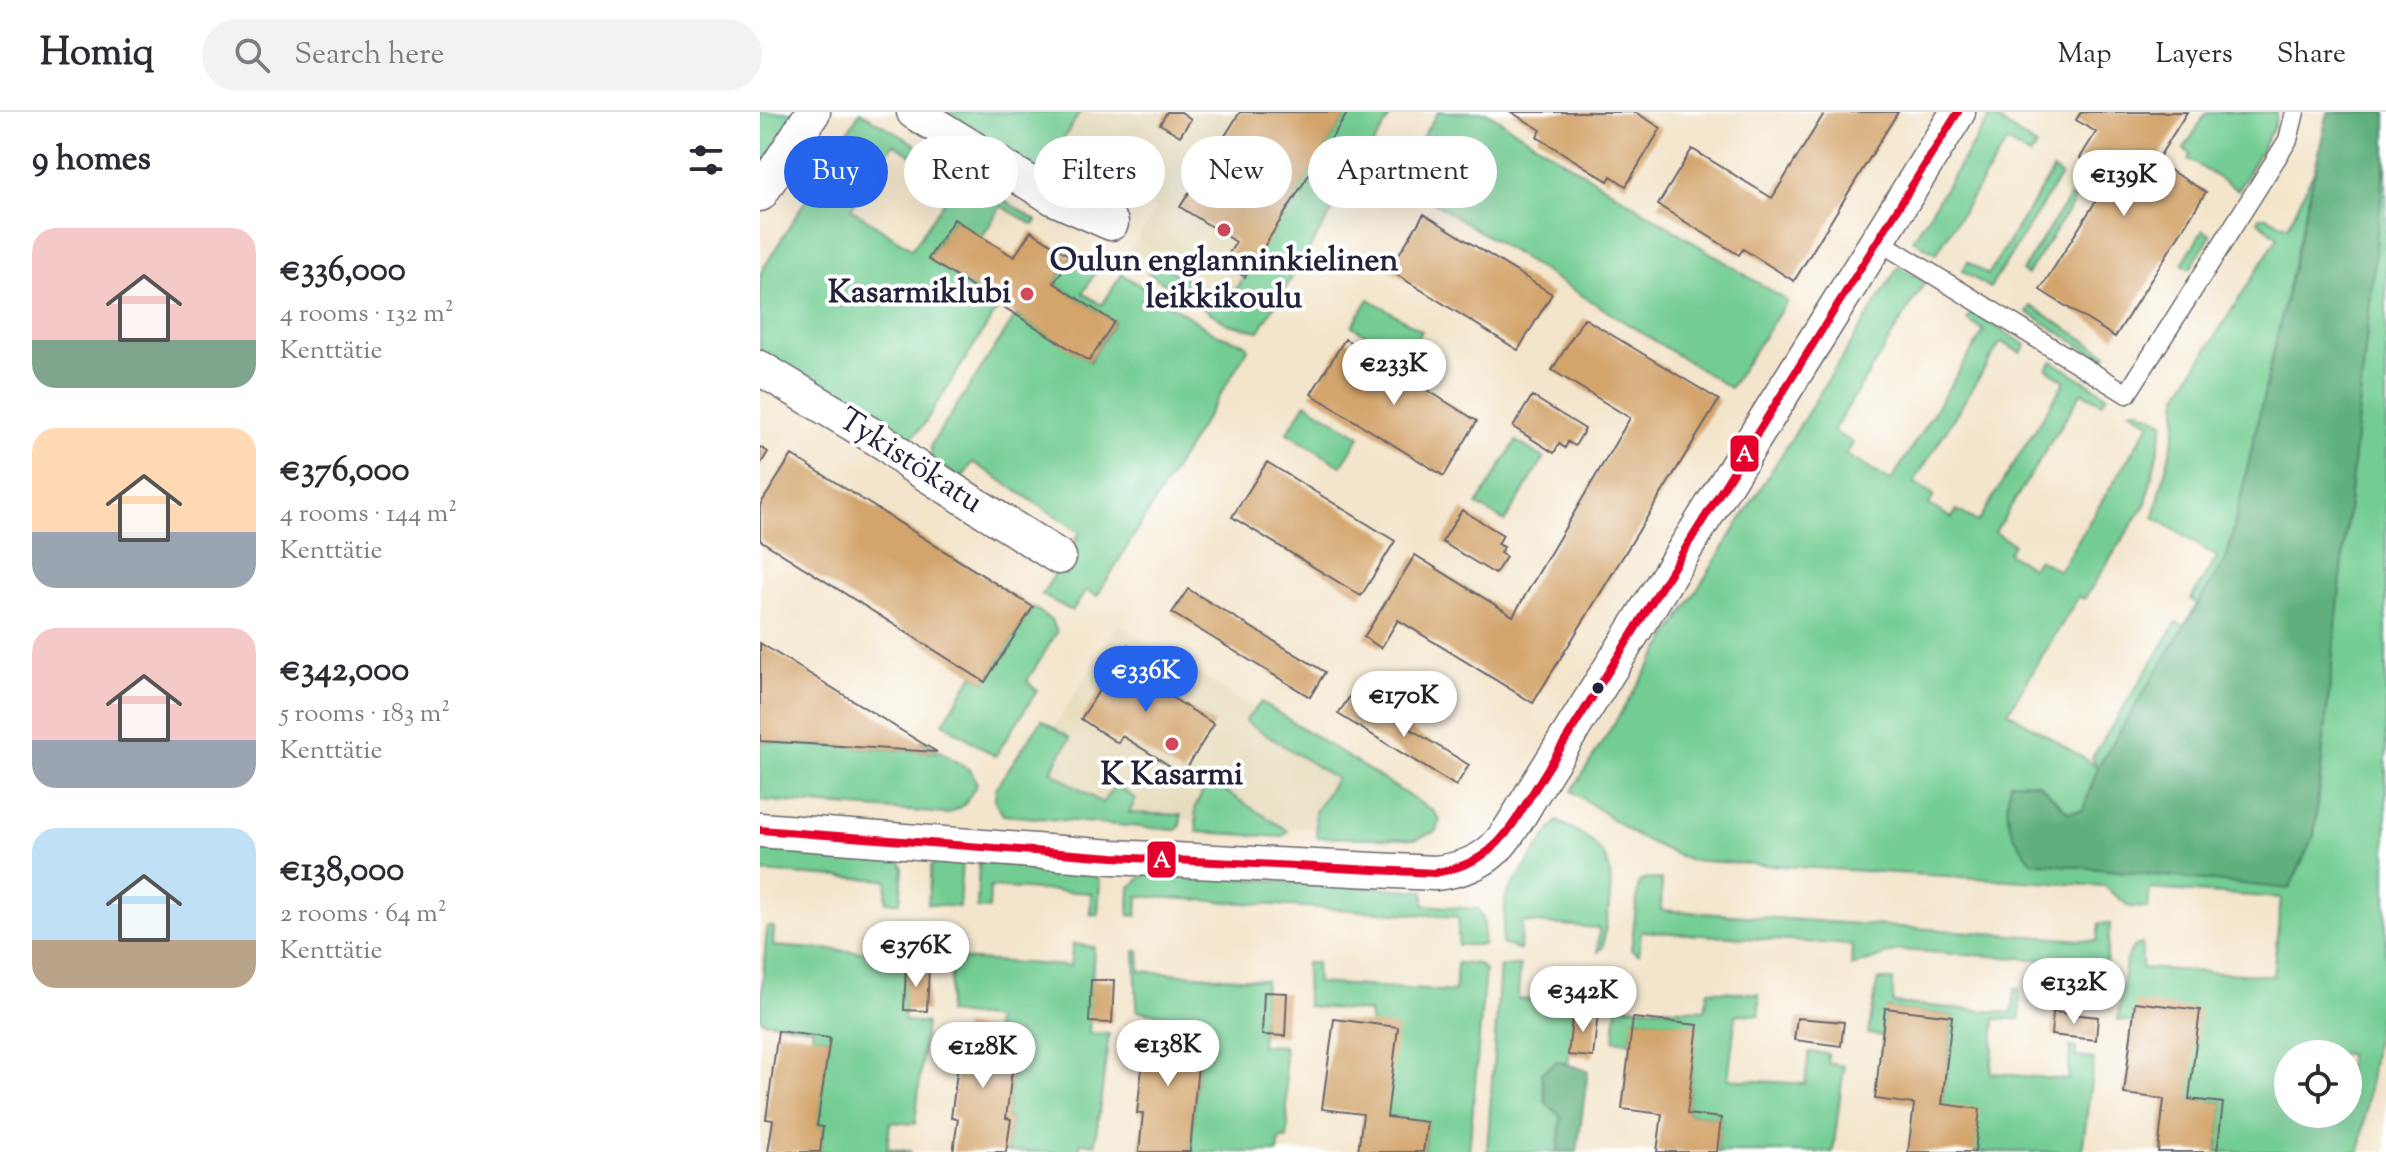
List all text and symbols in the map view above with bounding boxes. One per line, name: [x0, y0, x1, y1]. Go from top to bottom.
search box: [202, 19, 762, 91]
text: Homiq: [40, 28, 154, 82]
icon: search: [230, 33, 274, 77]
text: Search here: [294, 34, 445, 77]
text: Map: [2058, 35, 2111, 75]
text: Layers: [2155, 35, 2233, 75]
text: Share: [2277, 35, 2346, 75]
text: 9 homes: [32, 136, 151, 185]
chip: Buy: [784, 136, 888, 208]
chip: Rent: [904, 136, 1018, 208]
chip: Filters: [1034, 136, 1165, 208]
chip: New: [1181, 136, 1292, 208]
chip: Apartment: [1308, 136, 1497, 208]
icon: filters: [684, 138, 728, 182]
pin: €139K: [2068, 150, 2180, 218]
text: €139K: [2091, 157, 2157, 194]
marker: Oulun englanninkielinen leikkikoulu: [1215, 221, 1233, 239]
place label: Oulun englanninkielinen leikkikoulu: [1050, 239, 1398, 322]
text: €336,000: [280, 247, 406, 296]
icon: home: [96, 260, 192, 356]
place label: Kasarmiklubi: [828, 271, 1011, 317]
marker: Kasarmiklubi: [1018, 285, 1036, 303]
text: 4 rooms · 132 m²: [280, 296, 454, 333]
text: Kenttätie: [280, 333, 383, 370]
pin: €233K: [1338, 339, 1450, 407]
text: €233K: [1360, 346, 1428, 383]
street label: Tykistökatu: [829, 398, 991, 526]
line badge: A: [1729, 434, 1760, 473]
text: A: [1736, 440, 1754, 472]
text: €376,000: [280, 447, 409, 496]
icon: home: [96, 460, 192, 556]
text: 4 rooms · 144 m²: [280, 496, 457, 533]
text: Kenttätie: [280, 533, 383, 570]
pin: €336K: [1090, 646, 1202, 714]
text: €342,000: [280, 647, 409, 696]
text: €336K: [1112, 653, 1180, 690]
icon: home: [96, 660, 192, 756]
pin: €170K: [1348, 671, 1460, 739]
text: €170K: [1369, 678, 1439, 715]
unlabelled marker: [1590, 680, 1606, 696]
text: 5 rooms · 183 m²: [280, 696, 450, 733]
text: Kenttätie: [280, 733, 383, 770]
marker: K Kasarmi: [1163, 735, 1181, 753]
place label: K Kasarmi: [1101, 753, 1243, 799]
line badge: A: [1146, 840, 1177, 879]
text: A: [1153, 846, 1171, 878]
text: €138,000: [280, 847, 404, 896]
icon: home: [96, 860, 192, 956]
text: 2 rooms · 64 m²: [280, 896, 447, 933]
pin: €376K: [860, 921, 972, 989]
text: €376K: [880, 928, 952, 965]
text: Kenttätie: [280, 933, 383, 970]
pin: €132K: [2018, 958, 2130, 1026]
text: €132K: [2041, 965, 2107, 1002]
pin: €342K: [1527, 966, 1639, 1034]
text: €342K: [1548, 973, 1618, 1010]
pin: €138K: [1112, 1020, 1224, 1088]
pin: €128K: [927, 1022, 1039, 1090]
text: €138K: [1134, 1027, 1202, 1064]
text: €128K: [949, 1029, 1017, 1066]
map controls: [2274, 1040, 2362, 1128]
button: locate: [2274, 1040, 2362, 1128]

